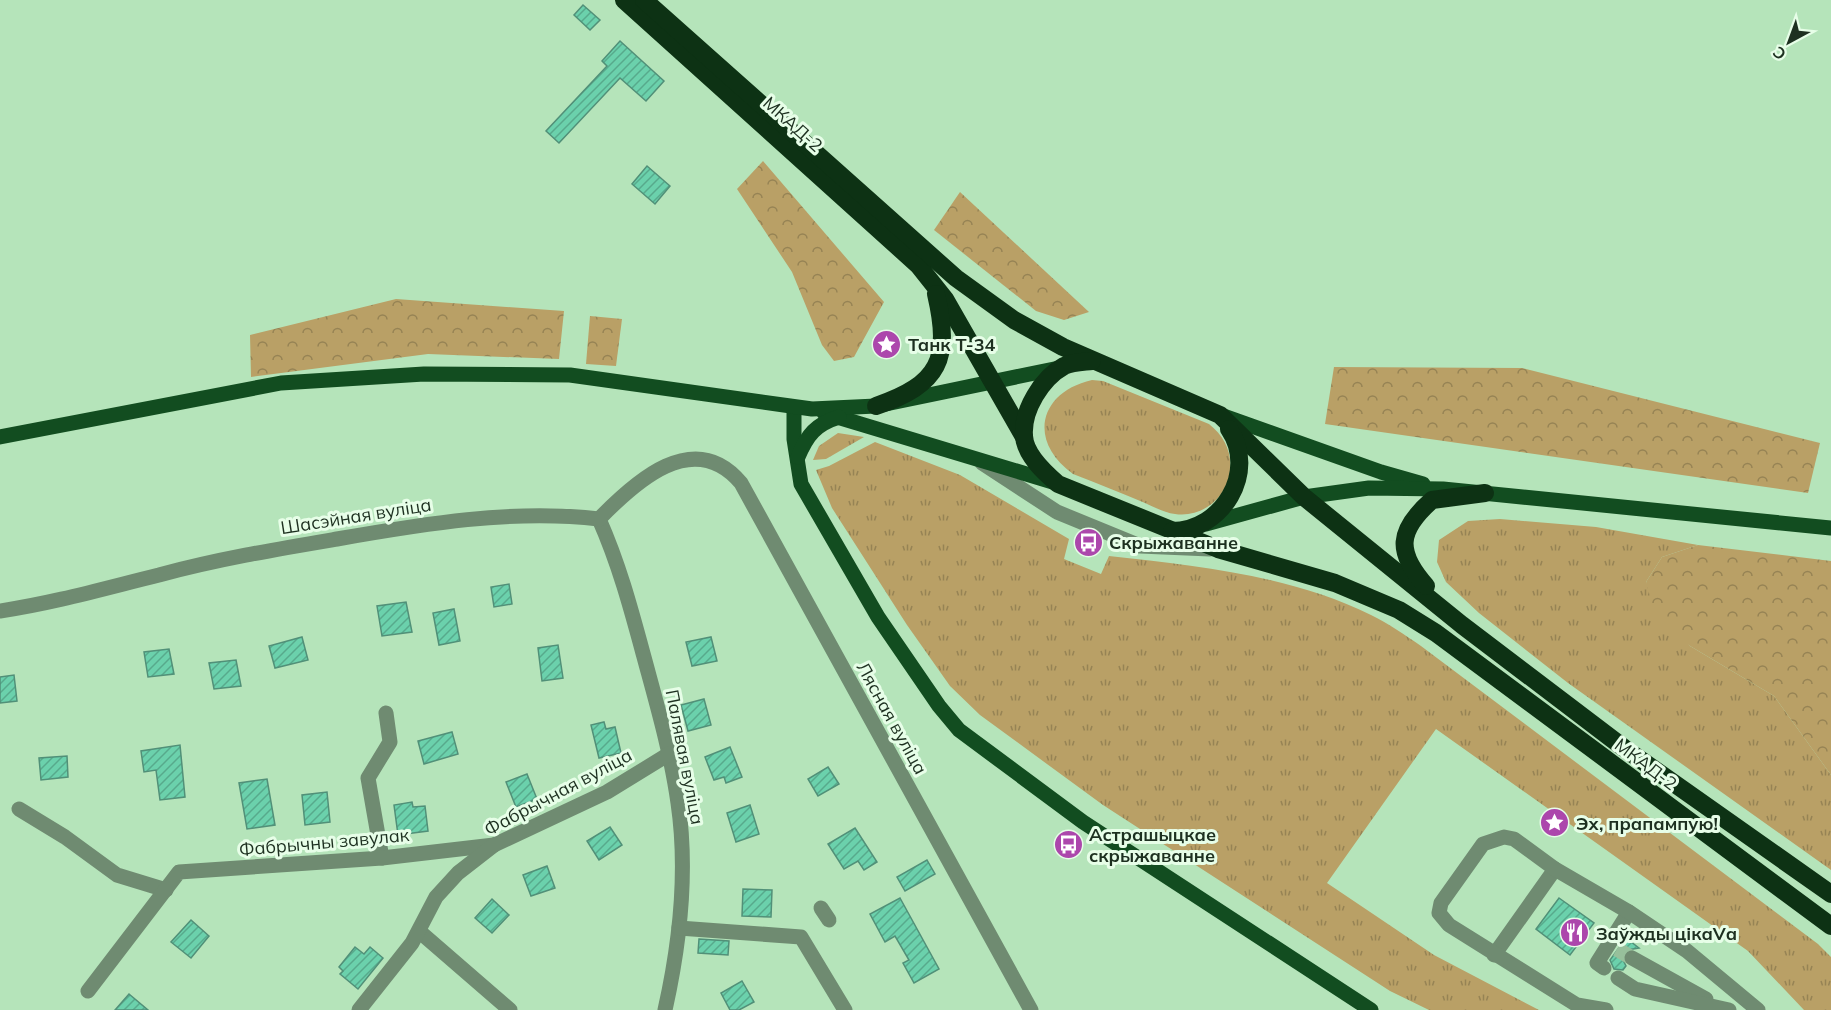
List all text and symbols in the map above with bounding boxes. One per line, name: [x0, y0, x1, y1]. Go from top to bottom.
north arrow: [1759, 12, 1819, 72]
text: С: [1768, 42, 1790, 64]
street label: МКАД-2: [758, 91, 828, 157]
place icon: Танк Т-34: [871, 328, 903, 360]
place label: Танк Т-34: [908, 333, 995, 356]
street label: Шасэйная вуліца: [279, 493, 433, 539]
bus stop icon: Скрыжаванне: [1072, 526, 1104, 558]
place label: Скрыжаванне: [1109, 531, 1238, 554]
street label: Лясная вуліца: [852, 658, 932, 778]
street label: Палявая вуліца: [661, 688, 709, 826]
street label: МКАД-2: [1610, 733, 1682, 795]
street label: Фабрычная вуліца: [480, 743, 636, 841]
place icon: Эх, прапампую!: [1539, 807, 1571, 839]
place label: Эх, прапампую!: [1576, 812, 1718, 835]
street label: Фабрычны завулак: [238, 823, 411, 861]
place label: Астрашыцкае скрыжаванне: [1089, 823, 1216, 867]
bus stop icon: Астрашыцкае скрыжаванне: [1052, 828, 1084, 860]
restaurant icon: Заўжды цікаVа: [1559, 917, 1591, 949]
place label: Заўжды цікаVа: [1596, 922, 1737, 945]

